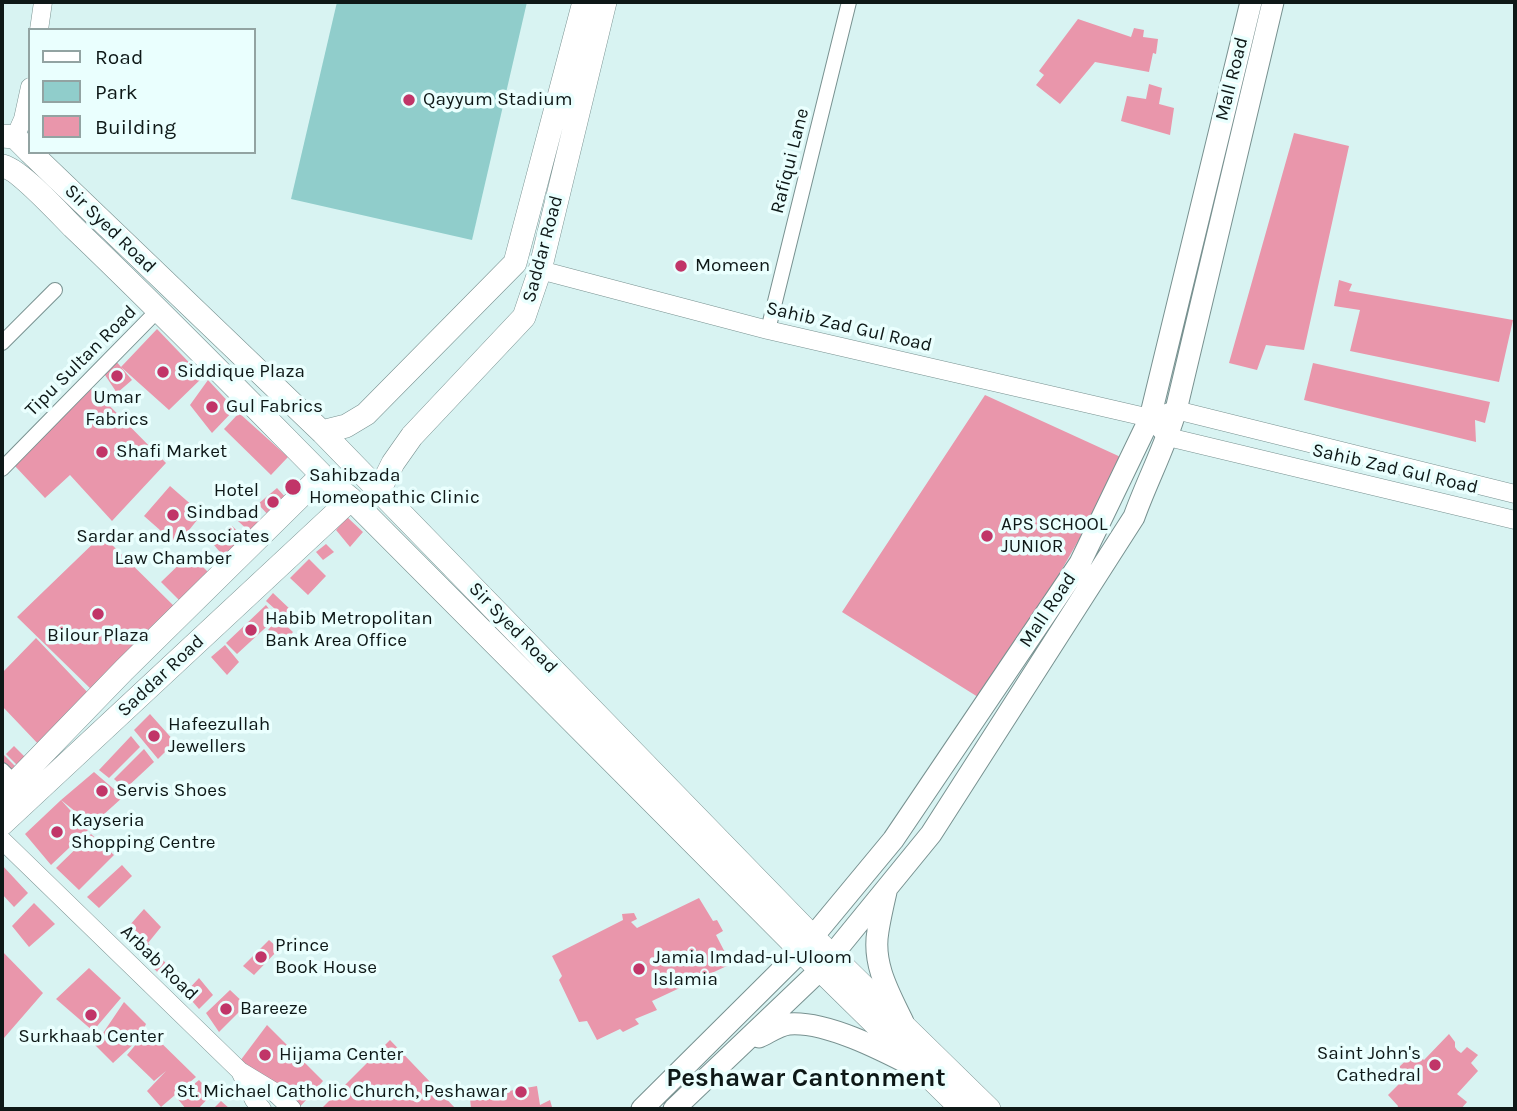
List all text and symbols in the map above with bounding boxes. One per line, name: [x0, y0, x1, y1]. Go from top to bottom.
legend: [28, 28, 256, 154]
street label: Mall Road: [1211, 35, 1253, 123]
text: Road: [95, 45, 143, 69]
text: Park: [95, 80, 138, 104]
place label: Qayyum Stadium: [423, 89, 573, 111]
marker: Qayyum Stadium: [401, 92, 417, 108]
street label: Rafiqui Lane: [766, 106, 814, 216]
text: Building: [95, 115, 176, 139]
street label: Sir Syed Road: [60, 180, 160, 278]
street label: Saddar Road: [518, 193, 568, 305]
place label: Momeen: [695, 255, 770, 277]
marker: Momeen: [673, 258, 689, 274]
street label: Sahib Zad Gul Road: [764, 297, 934, 357]
street label: Tipu Sultan Road: [21, 301, 141, 421]
place label: Siddique Plaza: [177, 361, 305, 383]
marker: Siddique Plaza: [155, 364, 171, 380]
marker: Umar Fabrics: [109, 368, 125, 384]
place label: Umar Fabrics: [85, 387, 149, 431]
place label: Gul Fabrics: [226, 396, 323, 418]
marker: Gul Fabrics: [204, 399, 220, 415]
street label: Sahib Zad Gul Road: [1310, 439, 1480, 499]
place label: Shafi Market: [116, 441, 227, 463]
marker: Shafi Market: [94, 444, 110, 460]
place label: Sahibzada Homeopathic Clinic: [309, 465, 480, 509]
marker: Sahibzada Homeopathic Clinic: [283, 477, 303, 497]
place label: Hotel Sindbad: [186, 480, 259, 524]
marker: Hotel Sindbad: [265, 494, 281, 510]
marker: Sardar and Associates Law Chamber: [165, 507, 181, 523]
place label: APS SCHOOL JUNIOR: [1001, 514, 1108, 558]
place label: Sardar and Associates Law Chamber: [76, 526, 270, 570]
marker: APS SCHOOL JUNIOR: [979, 528, 995, 544]
street label: Mall Road: [1015, 568, 1081, 652]
street label: Sir Syed Road: [464, 578, 562, 678]
marker: Bilour Plaza: [90, 606, 106, 622]
place label: Habib Metropolitan Bank Area Office: [265, 608, 433, 652]
marker: Habib Metropolitan Bank Area Office: [243, 622, 259, 638]
place label: Bilour Plaza: [47, 625, 149, 647]
street label: Saddar Road: [113, 630, 209, 722]
place label: Hafeezullah Jewellers: [168, 714, 270, 758]
marker: Hafeezullah Jewellers: [146, 728, 162, 744]
place label: Servis Shoes: [116, 780, 227, 802]
marker: Servis Shoes: [94, 783, 110, 799]
place label: Kayseria Shopping Centre: [71, 810, 216, 854]
marker: Kayseria Shopping Centre: [49, 824, 65, 840]
street label: Arbab Road: [115, 920, 203, 1006]
place label: Prince Book House: [275, 935, 377, 979]
place label: Jamia Imdad-ul-Uloom Islamia: [653, 947, 852, 991]
marker: Prince Book House: [253, 949, 269, 965]
marker: Jamia Imdad-ul-Uloom Islamia: [631, 961, 647, 977]
place label: Bareeze: [240, 998, 307, 1020]
marker: Bareeze: [218, 1001, 234, 1017]
marker: Surkhaab Center: [83, 1007, 99, 1023]
place label: Surkhaab Center: [18, 1026, 164, 1048]
place label: Saint John's Cathedral: [1317, 1043, 1421, 1087]
place label: Hijama Center: [279, 1044, 403, 1066]
marker: Hijama Center: [257, 1047, 273, 1063]
marker: Saint John's Cathedral: [1427, 1057, 1443, 1073]
district label: Peshawar Cantonment: [666, 1063, 946, 1095]
place label: St. Michael Catholic Church, Peshawar: [176, 1081, 507, 1103]
marker: St. Michael Catholic Church, Peshawar: [513, 1084, 529, 1100]

